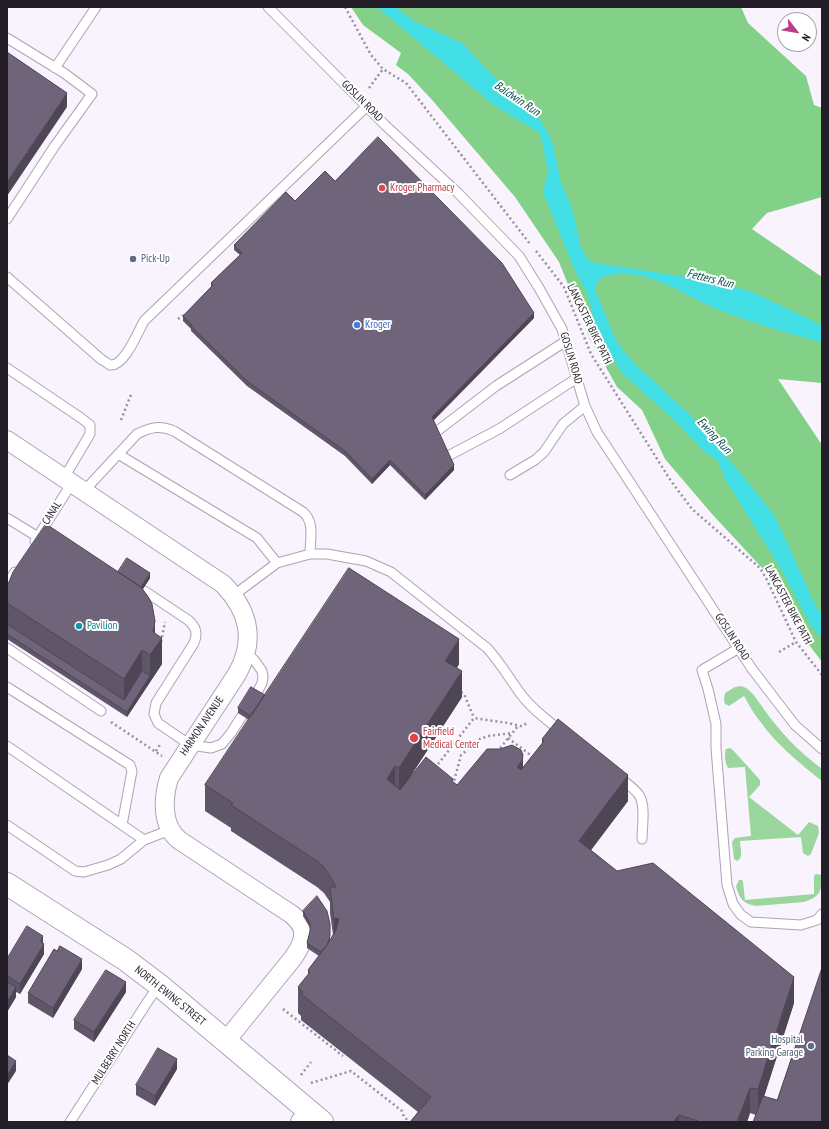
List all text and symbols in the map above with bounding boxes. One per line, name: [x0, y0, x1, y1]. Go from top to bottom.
north arrow: [777, 12, 817, 52]
text: N: [799, 32, 814, 44]
street label: GOSLIN ROAD: [338, 77, 386, 125]
water label: Baldwin Run: [491, 78, 543, 120]
place label: Kroger Pharmacy: [390, 181, 454, 195]
marker: Kroger Pharmacy: [377, 183, 387, 193]
place label: Pick-Up: [141, 252, 170, 266]
marker: Pick-Up: [128, 254, 138, 264]
water label: Fetters Run: [685, 266, 735, 292]
street label: LANCASTER BIKE PATH: [564, 282, 614, 366]
place label: Kroger: [365, 318, 390, 332]
marker: Kroger: [352, 320, 362, 330]
street label: GOSLIN ROAD: [557, 331, 585, 385]
water label: Ewing Run: [694, 415, 734, 457]
street label: CANAL: [39, 499, 65, 527]
street label: LANCASTER BIKE PATH: [762, 563, 814, 647]
street label: GOSLIN ROAD: [712, 611, 752, 663]
place label: Pavilion: [87, 619, 117, 633]
marker: Pavilion: [74, 621, 84, 631]
street label: HARMON AVENUE: [177, 694, 227, 758]
place label: Fairfield Medical Center: [423, 725, 480, 751]
marker: Fairfield Medical Center: [408, 732, 420, 744]
street label: NORTH EWING STREET: [132, 963, 208, 1029]
street label: MULBERRY NORTH: [89, 1019, 139, 1087]
place label: Hospital Parking Garage: [746, 1033, 803, 1059]
marker: Hospital Parking Garage: [806, 1041, 816, 1051]

